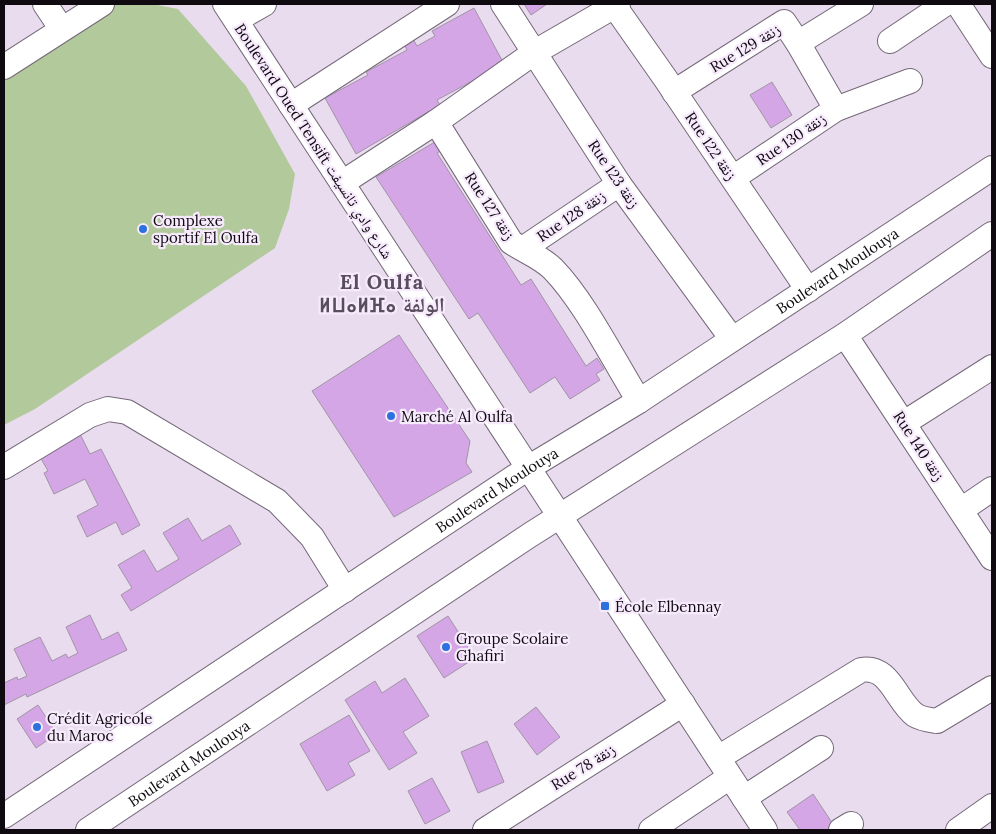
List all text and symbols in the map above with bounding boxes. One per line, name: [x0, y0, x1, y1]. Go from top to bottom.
street label: Rue 129 زنقة: [706, 19, 784, 77]
street label: Boulevard Oued Tensift شارع وادي تانسيفت: [228, 20, 397, 264]
street label: Rue 122 زنقة: [681, 108, 741, 184]
street label: Rue 130 زنقة: [753, 109, 830, 169]
street label: Rue 123 زنقة: [584, 136, 644, 212]
street label: Rue 127 زنقة: [461, 168, 519, 244]
street label: Rue 128 زنقة: [533, 186, 609, 246]
place label: Complexe sportif El Oulfa: [153, 211, 259, 247]
marker: Complexe sportif El Oulfa: [137, 223, 149, 235]
street label: Boulevard Moulouya: [772, 223, 902, 317]
district label: El Oulfa ⵍⵡⴰⵍⴼⴰ الولفة: [319, 269, 445, 317]
place label: Marché Al Oulfa: [401, 407, 513, 426]
street label: Rue 140 زنقة: [889, 407, 949, 485]
marker: Marché Al Oulfa: [385, 410, 397, 422]
street label: Boulevard Moulouya: [432, 443, 562, 536]
place label: École Elbennay: [615, 597, 721, 616]
marker: École Elbennay: [599, 600, 611, 612]
place label: Groupe Scolaire Ghafiri: [456, 629, 568, 665]
marker: Groupe Scolaire Ghafiri: [440, 641, 452, 653]
place label: Crédit Agricole du Maroc: [47, 709, 152, 745]
street label: Boulevard Moulouya: [124, 715, 253, 810]
marker: Crédit Agricole du Maroc: [31, 721, 43, 733]
street label: Rue 78 زنقة: [547, 740, 619, 794]

